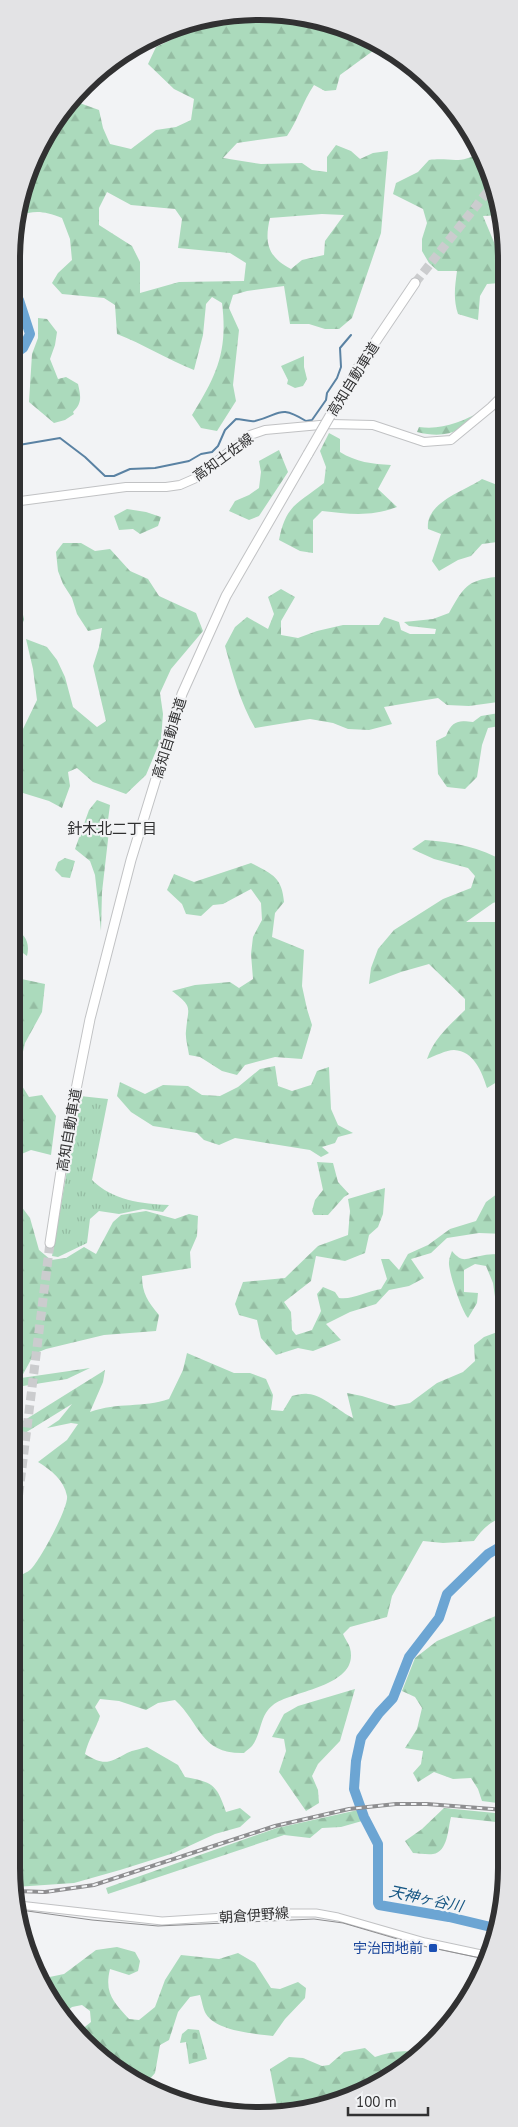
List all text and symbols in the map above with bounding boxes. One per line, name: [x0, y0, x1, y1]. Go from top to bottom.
street label: 高知自動車道: [323, 339, 383, 419]
street label: 高知土佐線: [189, 429, 257, 485]
street label: 高知自動車道: [148, 695, 190, 781]
district label: 針木北二丁目: [67, 819, 157, 838]
street label: 高知自動車道: [53, 1087, 85, 1173]
water label: 天神ヶ谷川: [387, 1881, 467, 1916]
street label: 朝倉伊野線: [218, 1904, 290, 1926]
place label: 宇治団地前: [353, 1939, 423, 1957]
marker: 宇治団地前: [427, 1942, 439, 1954]
scale bar: [348, 2084, 428, 2116]
text: 100 m: [356, 2092, 397, 2111]

